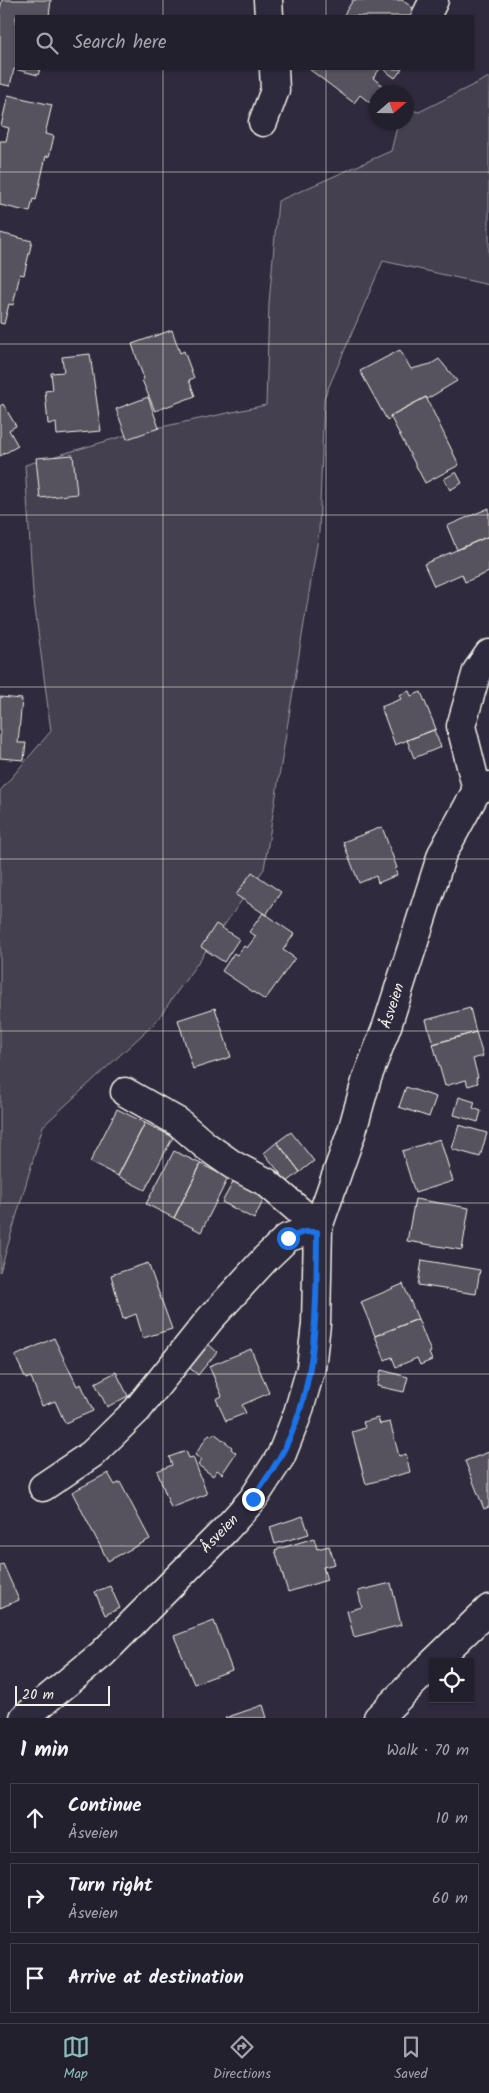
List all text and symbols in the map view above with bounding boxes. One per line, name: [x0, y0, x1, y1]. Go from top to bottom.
search box: [15, 15, 474, 70]
text: Search here: [73, 28, 167, 58]
icon: search: [33, 29, 61, 57]
north arrow: [369, 85, 414, 130]
street label: Åsveien: [374, 980, 412, 1032]
route start: [277, 1227, 300, 1250]
route end: [242, 1488, 265, 1511]
street label: Åsveien: [195, 1509, 245, 1559]
map controls: [429, 1658, 474, 1703]
button: locate: [429, 1658, 474, 1703]
scale bar: [15, 1683, 110, 1706]
text: 20 m: [22, 1684, 54, 1706]
text: 1 min: [20, 1734, 69, 1767]
text: Walk · 70 m: [386, 1738, 469, 1763]
text: Continue: [68, 1791, 141, 1821]
icon: ahead: [21, 1804, 49, 1832]
text: 10 m: [436, 1806, 468, 1831]
text: Åsveien: [68, 1821, 118, 1846]
text: Turn right: [68, 1871, 153, 1901]
icon: right: [21, 1884, 49, 1912]
text: 60 m: [432, 1886, 468, 1911]
text: Åsveien: [68, 1901, 118, 1926]
text: Arrive at destination: [68, 1963, 244, 1993]
icon: arrive: [21, 1964, 49, 1992]
tab: Map: [62, 2033, 90, 2085]
tab: Directions: [213, 2033, 271, 2085]
tab: Saved: [394, 2033, 427, 2085]

